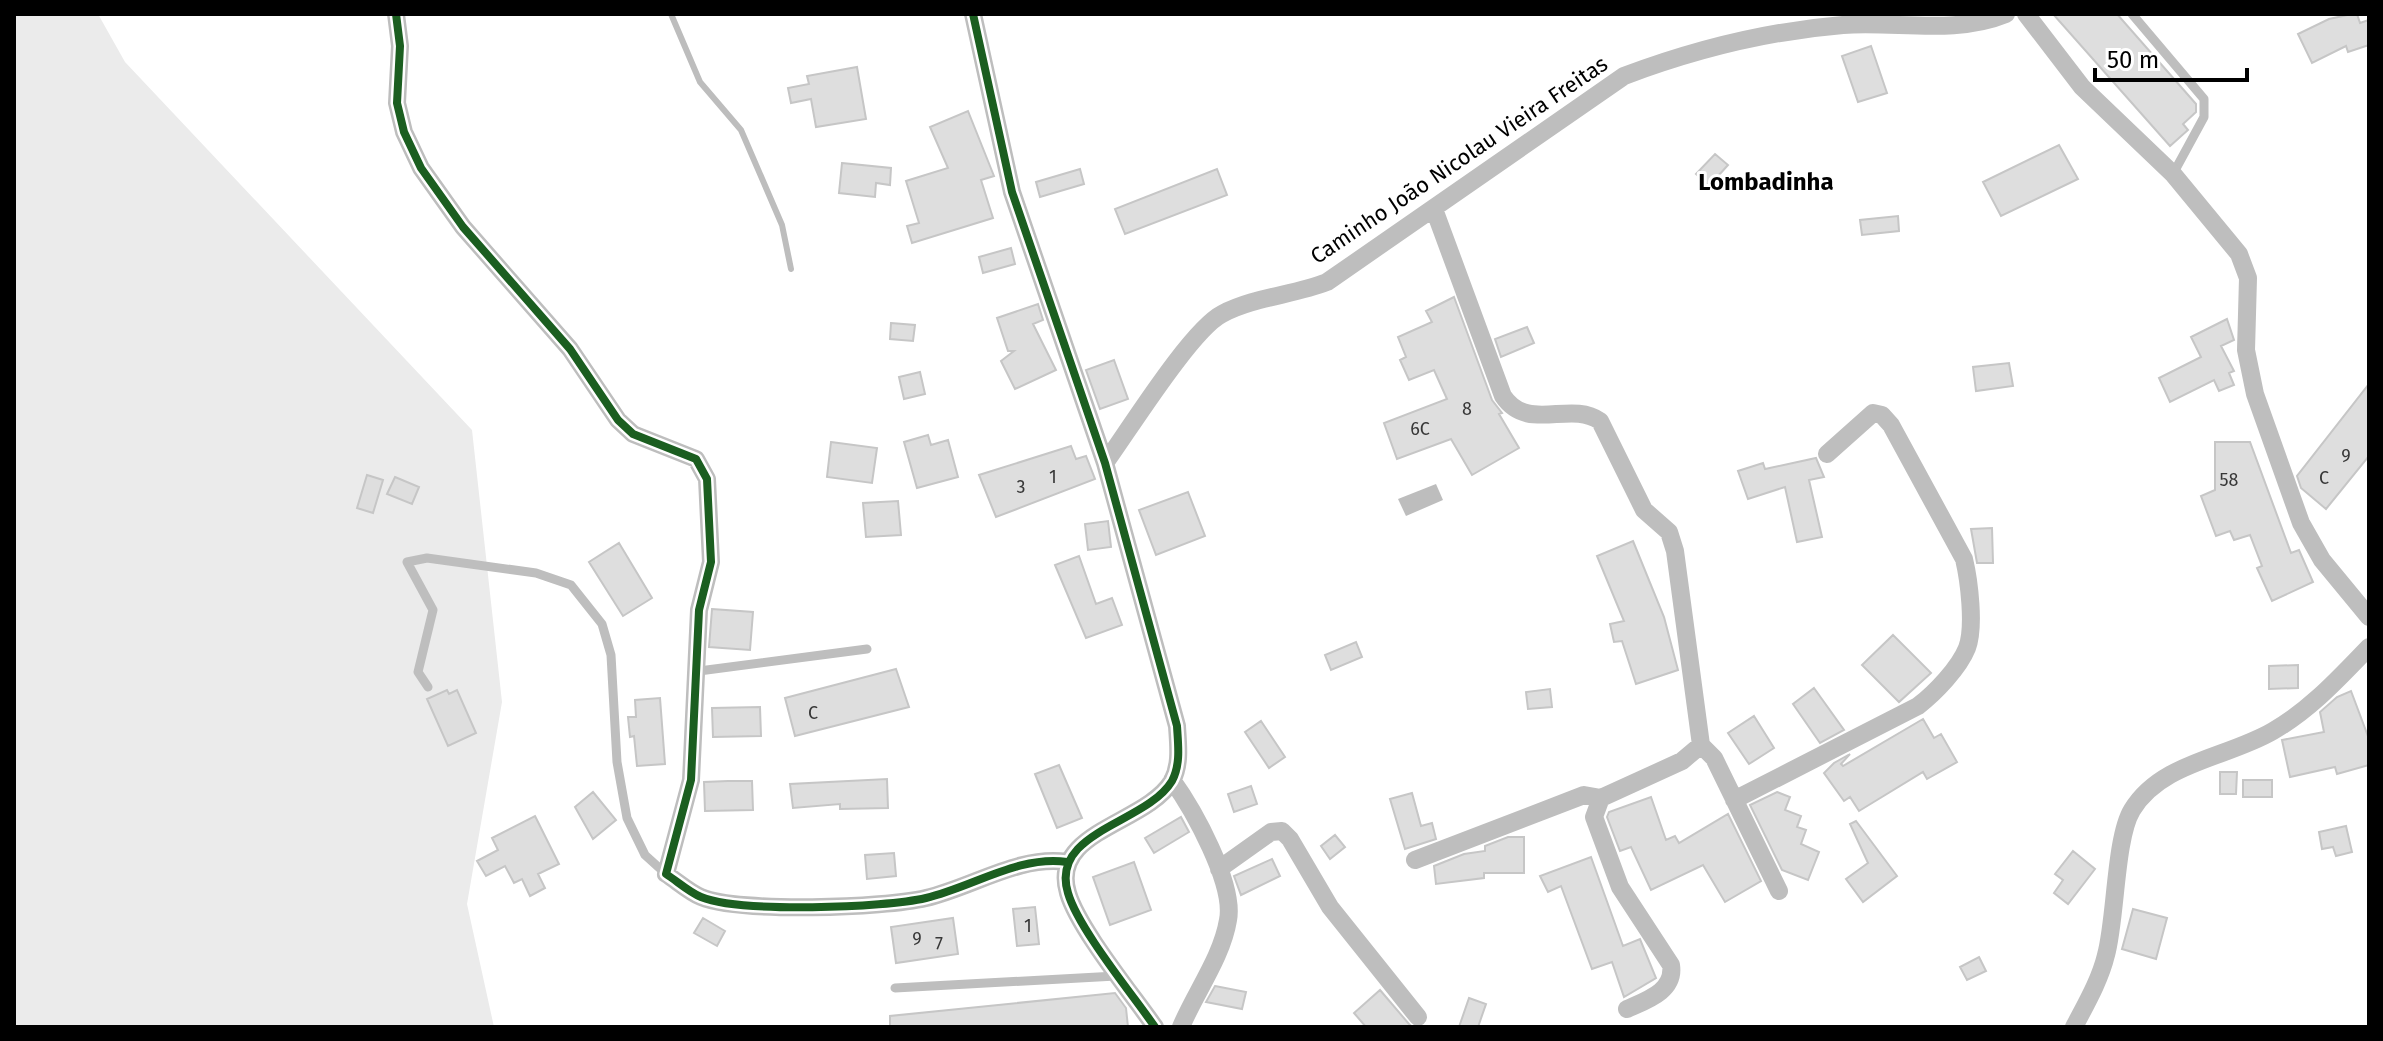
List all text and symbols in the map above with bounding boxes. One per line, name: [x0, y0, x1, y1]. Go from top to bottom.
scale bar: [2095, 32, 2247, 82]
text: 50 m: [2107, 46, 2159, 74]
street label: Caminho João Nicolau Vieira Freitas: [1305, 50, 1613, 270]
district label: Lombadinha: [1698, 168, 1834, 196]
house number: 8: [1462, 398, 1472, 420]
house number: 6C: [1410, 418, 1430, 440]
house number: 9: [2341, 445, 2351, 467]
house number: 1: [1049, 466, 1057, 488]
house number: C: [2319, 467, 2329, 489]
house number: 58: [2220, 469, 2239, 491]
house number: 3: [1017, 476, 1025, 498]
house number: C: [808, 702, 818, 724]
house number: 1: [1024, 915, 1032, 937]
house number: 9: [912, 928, 922, 950]
house number: 7: [935, 933, 943, 955]

